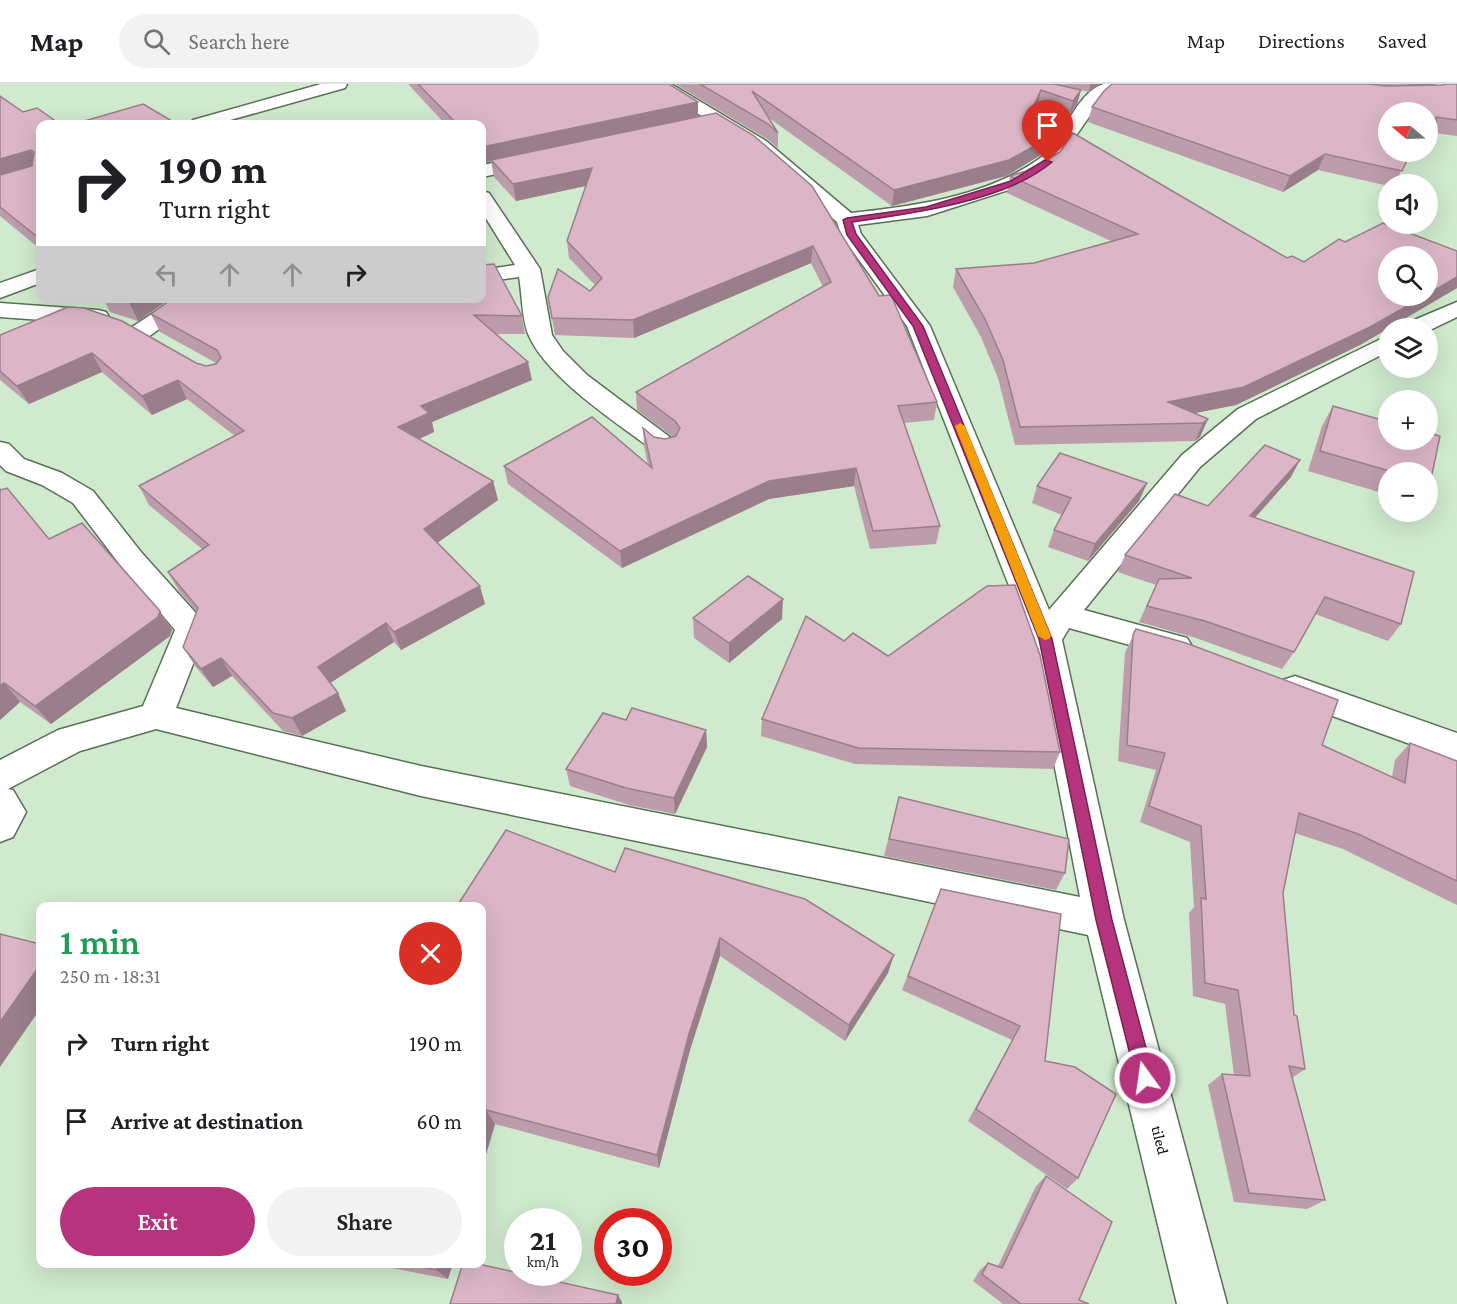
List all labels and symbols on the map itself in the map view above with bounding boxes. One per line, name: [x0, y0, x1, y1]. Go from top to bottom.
pin: [1022, 100, 1073, 162]
north arrow: [1378, 102, 1438, 162]
position arrow: [1113, 1046, 1177, 1110]
street label: tiled: [1148, 1124, 1172, 1157]
speed limit sign: 30: [594, 1208, 672, 1286]

